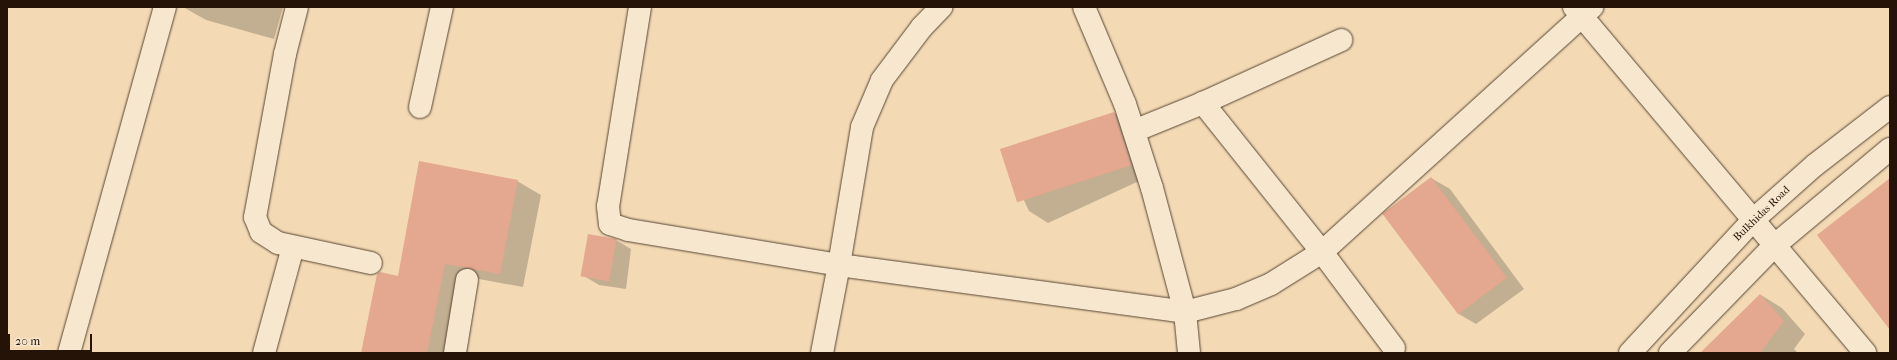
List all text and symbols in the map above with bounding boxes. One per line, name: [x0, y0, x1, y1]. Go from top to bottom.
street label: Bulkhidas Road: [1731, 184, 1793, 244]
scale bar: [10, 326, 94, 352]
text: 20 m: [15, 334, 40, 348]

